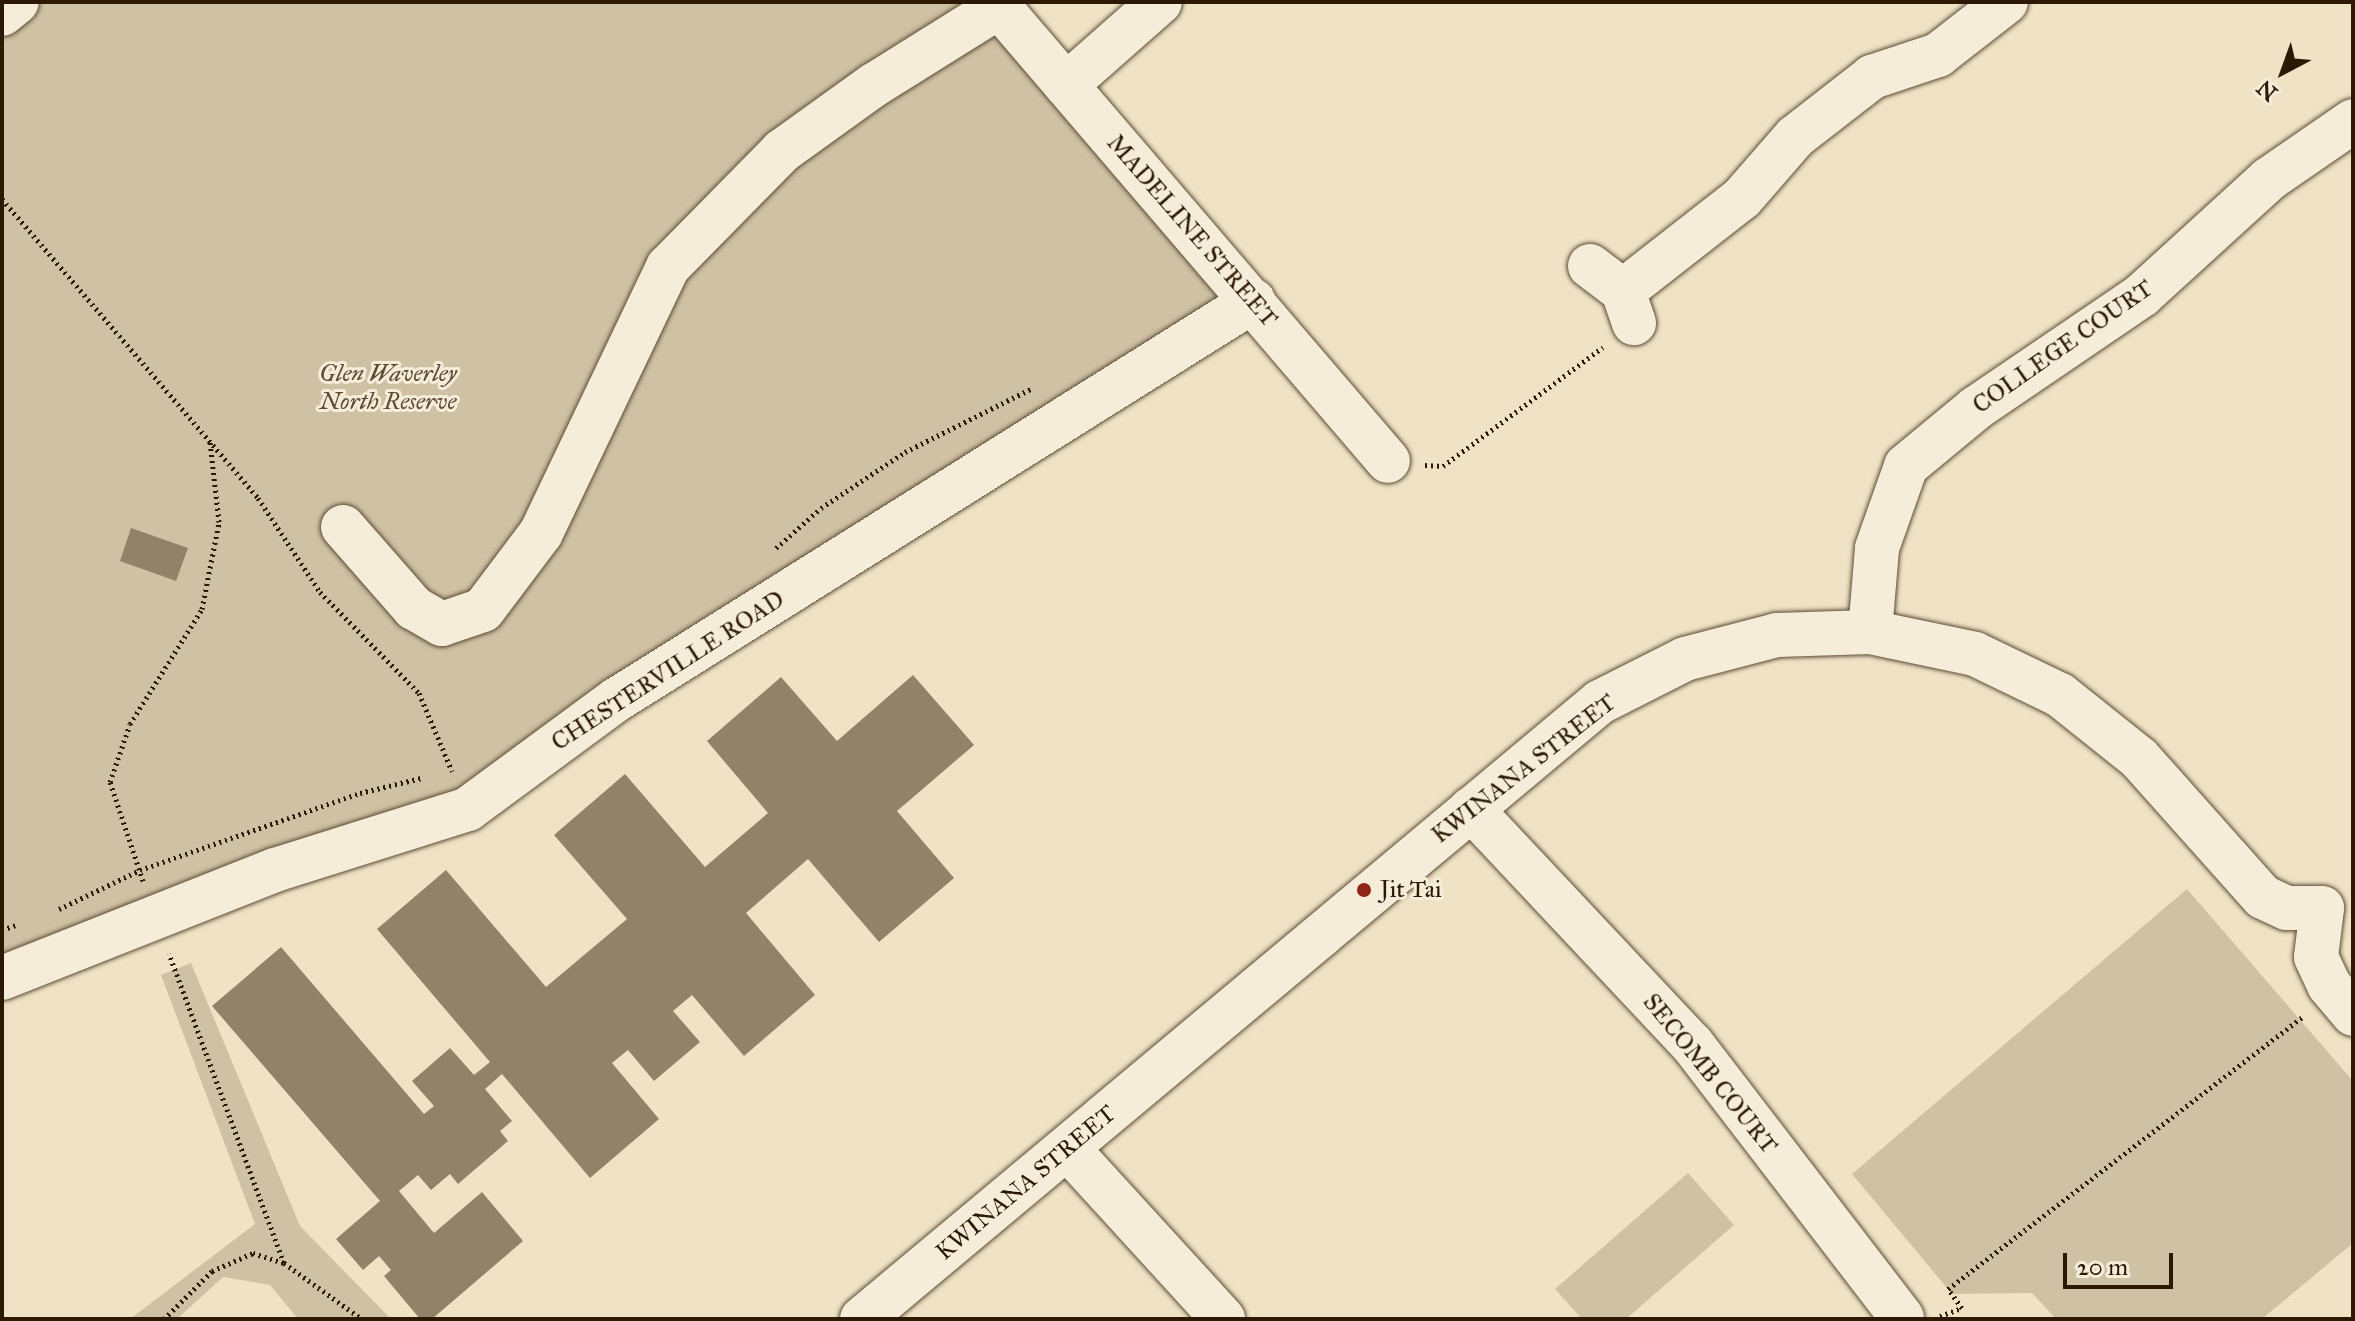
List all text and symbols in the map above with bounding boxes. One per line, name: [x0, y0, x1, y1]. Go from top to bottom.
north arrow: [2243, 32, 2323, 112]
text: N: [2251, 74, 2283, 107]
street label: MADELINE STREET: [1101, 129, 1283, 333]
street label: COLLEGE COURT: [1967, 274, 2159, 420]
park label: Glen Waverley North Reserve: [319, 360, 457, 416]
street label: CHESTERVILLE ROAD: [546, 585, 790, 757]
street label: KWINANA STREET: [1426, 688, 1622, 850]
place label: Jit Tai: [1380, 876, 1442, 904]
marker: Jit Tai: [1355, 881, 1373, 899]
street label: SECOMB COURT: [1637, 988, 1783, 1160]
street label: KWINANA STREET: [930, 1099, 1122, 1267]
scale bar: [2067, 1237, 2177, 1287]
text: 20 m: [2077, 1252, 2128, 1282]

